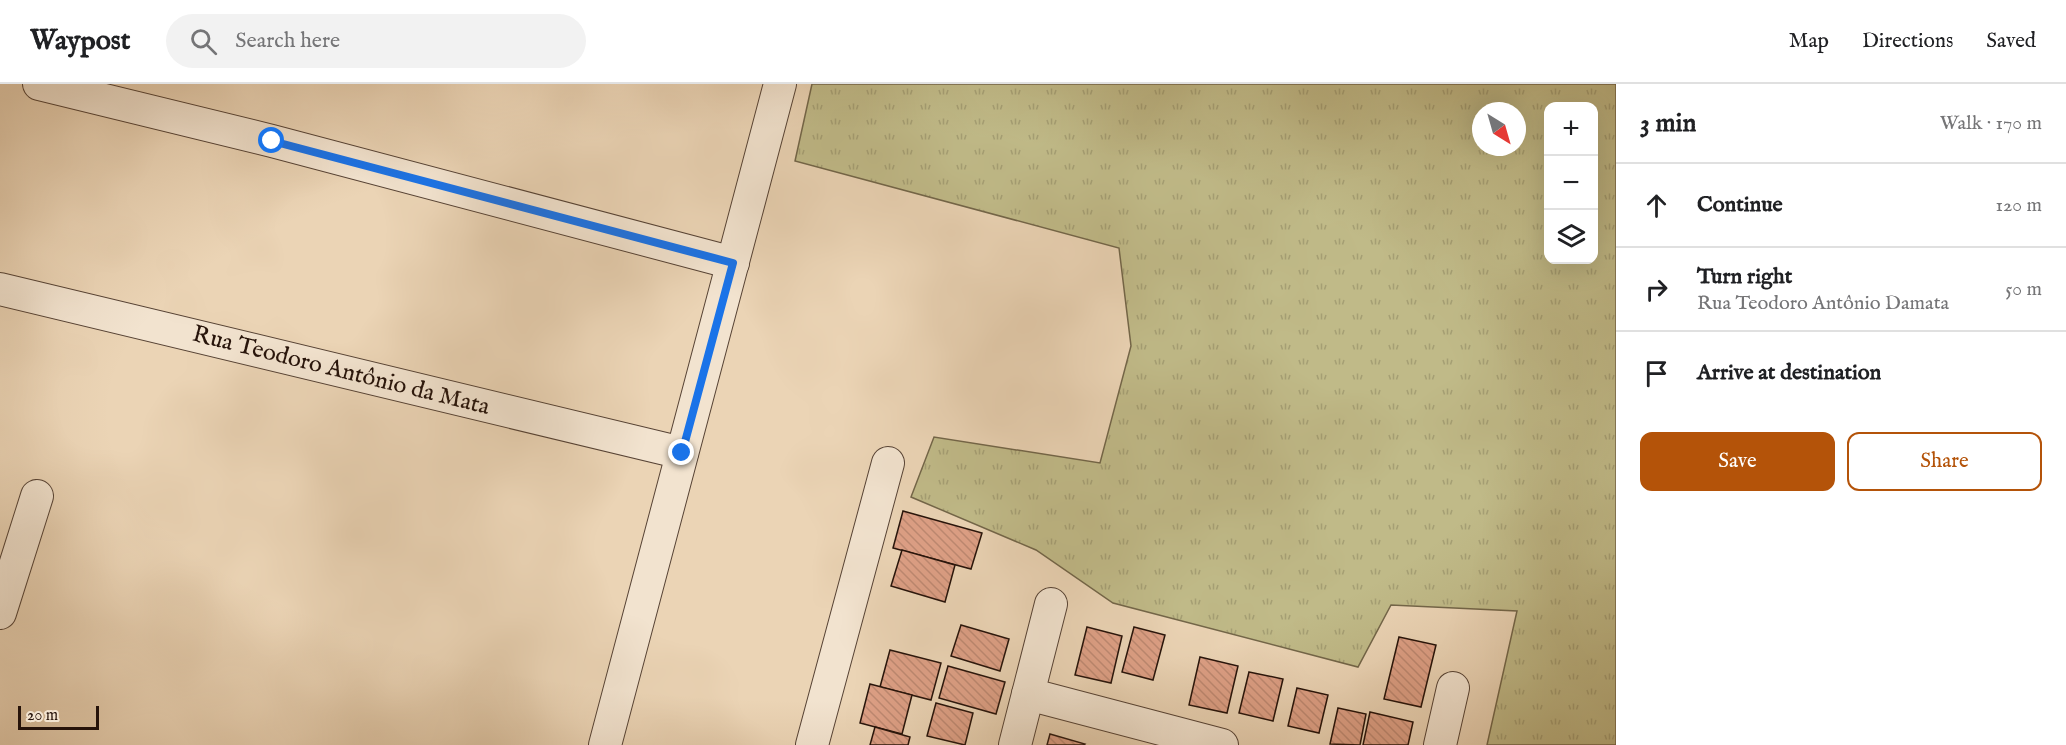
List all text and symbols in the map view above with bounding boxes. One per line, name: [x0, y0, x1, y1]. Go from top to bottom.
search box: [166, 14, 586, 68]
text: Waypost: [30, 24, 130, 59]
icon: search: [187, 25, 220, 58]
text: Search here: [235, 27, 340, 55]
text: Map: [1789, 28, 1829, 55]
text: Directions: [1862, 28, 1953, 55]
text: Saved: [1986, 28, 2036, 55]
north arrow: [1472, 102, 1526, 156]
map controls: [1544, 102, 1598, 264]
button: +: [1544, 102, 1598, 156]
text: 3 min: [1640, 107, 1696, 140]
text: Walk · 170 m: [1940, 111, 2042, 136]
route start: [258, 127, 284, 153]
button: −: [1544, 156, 1598, 210]
icon: ahead: [1640, 189, 1673, 222]
text: Continue: [1697, 191, 1783, 219]
text: 120 m: [1996, 193, 2042, 218]
button: layers: [1544, 210, 1598, 264]
text: Turn right: [1697, 263, 1792, 291]
icon: right: [1640, 273, 1673, 306]
text: 50 m: [2005, 277, 2042, 302]
text: Rua Teodoro Antônio Damata: [1697, 291, 1949, 316]
street label: Rua Teodoro Antônio da Mata: [189, 319, 494, 423]
icon: arrive: [1640, 357, 1673, 390]
text: Arrive at destination: [1697, 359, 1881, 387]
button: Save: [1640, 432, 1835, 491]
button: Share: [1847, 432, 2042, 491]
route end: [668, 439, 694, 465]
scale bar: [18, 703, 99, 730]
text: 20 m: [27, 706, 58, 726]

